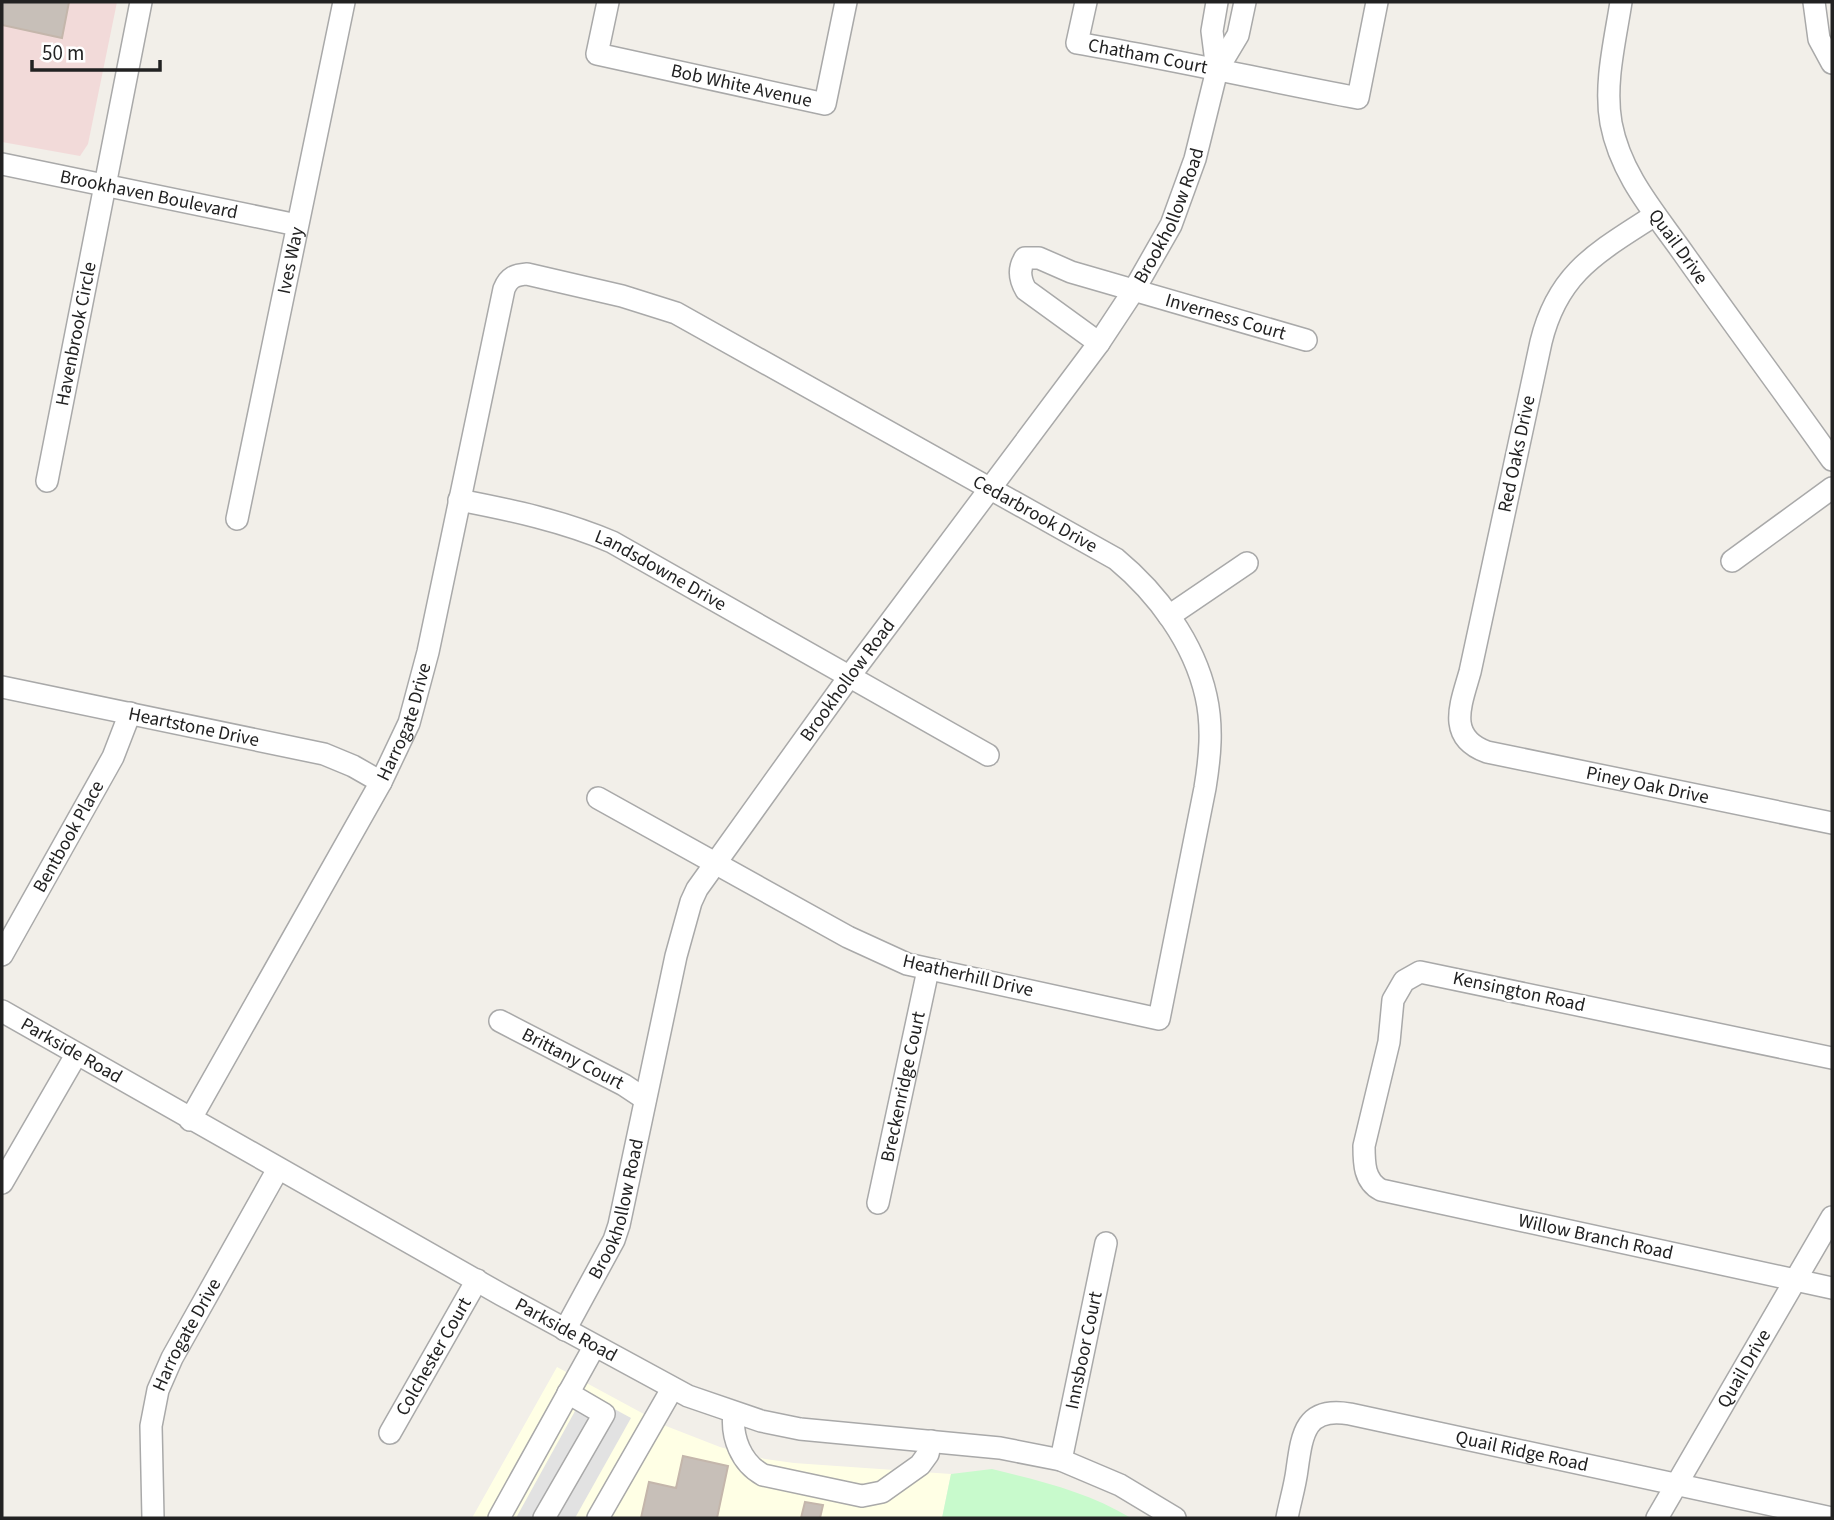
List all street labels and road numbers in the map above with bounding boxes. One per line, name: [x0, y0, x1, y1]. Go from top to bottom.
street label: Chatham Court: [1086, 32, 1210, 81]
street label: Bob White Avenue: [668, 57, 815, 114]
street label: Brookhollow Road: [1127, 145, 1211, 288]
street label: Brookhaven Boulevard: [57, 163, 240, 226]
street label: Quail Drive: [1642, 203, 1715, 290]
street label: Ives Way: [270, 224, 311, 297]
street label: Havenbrook Circle: [49, 259, 103, 408]
street label: Inverness Court: [1162, 287, 1290, 347]
street label: Red Oaks Drive: [1491, 393, 1543, 515]
street label: Cedarbrook Drive: [968, 468, 1102, 560]
street label: Landsdowne Drive: [591, 523, 731, 618]
street label: Brookhollow Road: [793, 613, 902, 747]
street label: Harrogate Drive: [370, 660, 438, 786]
street label: Heartstone Drive: [126, 700, 262, 754]
street label: Piney Oak Drive: [1584, 759, 1711, 811]
street label: Bentbook Place: [26, 775, 111, 897]
street label: Heatherhill Drive: [900, 948, 1036, 1004]
street label: Kensington Road: [1450, 965, 1588, 1019]
street label: Breckenridge Court: [874, 1008, 932, 1165]
street label: Parkside Road: [16, 1011, 127, 1090]
street label: Brittany Court: [517, 1021, 629, 1096]
street label: Brookhollow Road: [582, 1136, 650, 1284]
street label: Willow Branch Road: [1516, 1207, 1676, 1267]
street label: Harrogate Drive: [146, 1273, 228, 1395]
street label: Innsboor Court: [1058, 1288, 1109, 1412]
street label: Parkside Road: [510, 1291, 622, 1369]
street label: Colchester Court: [389, 1292, 478, 1421]
street label: Quail Drive: [1710, 1324, 1778, 1413]
street label: Quail Ridge Road: [1453, 1424, 1591, 1479]

